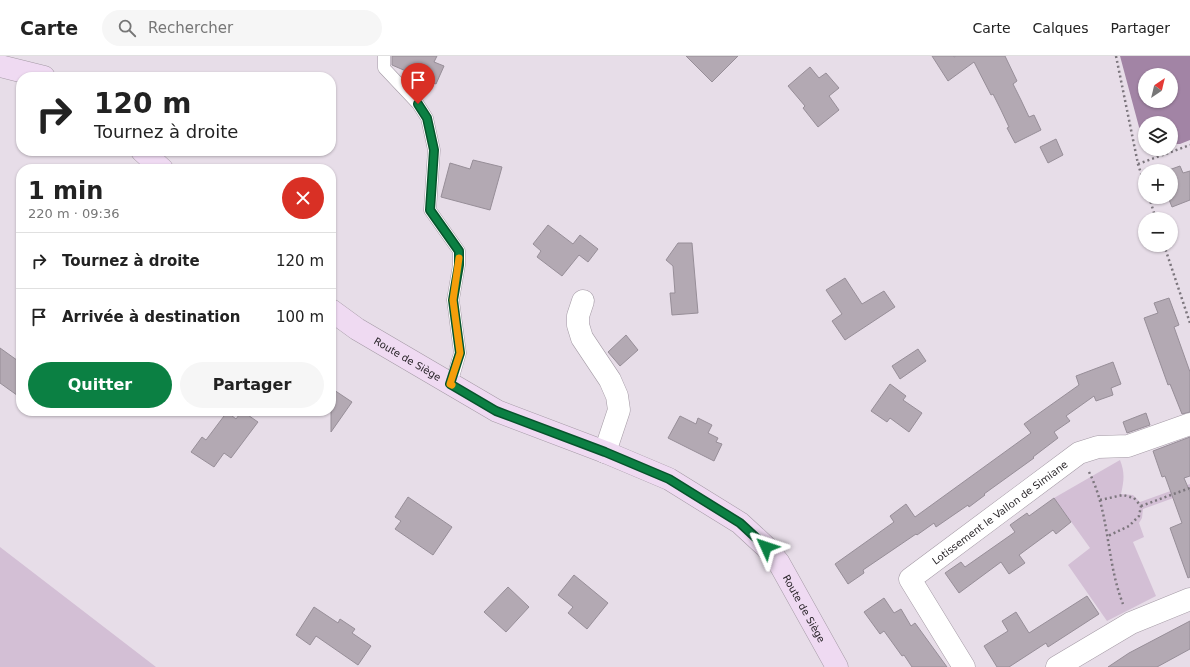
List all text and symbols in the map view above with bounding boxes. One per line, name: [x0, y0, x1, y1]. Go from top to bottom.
search box: [102, 10, 382, 46]
text: Carte: [20, 17, 78, 39]
icon: search: [116, 17, 138, 39]
text: Rechercher: [148, 19, 233, 37]
text: Carte: [972, 20, 1011, 36]
text: Calques: [1033, 20, 1089, 36]
text: Partager: [1111, 20, 1170, 36]
pin: [401, 63, 435, 104]
north arrow: [1138, 68, 1178, 108]
map controls: [1138, 68, 1178, 252]
icon: arrive: [407, 69, 429, 91]
text: 120 m: [94, 87, 191, 120]
icon: right: [28, 88, 80, 140]
button: layers: [1138, 116, 1178, 156]
text: Tournez à droite: [94, 121, 238, 142]
button: +: [1138, 164, 1178, 204]
text: 1 min: [28, 177, 103, 205]
button: close: [282, 177, 324, 219]
text: 220 m · 09:36: [28, 206, 119, 221]
button: −: [1138, 212, 1178, 252]
icon: right: [28, 250, 50, 272]
text: Tournez à droite: [62, 252, 200, 270]
text: 120 m: [276, 252, 324, 270]
icon: arrive: [28, 306, 50, 328]
text: Arrivée à destination: [62, 308, 240, 326]
text: 100 m: [276, 308, 324, 326]
street label: Route de Siège: [372, 335, 443, 383]
button: Quitter: [28, 362, 172, 408]
button: Partager: [180, 362, 324, 408]
street label: Lotissement le Vallon de Simiane: [930, 459, 1070, 567]
position arrow: [745, 526, 787, 568]
street label: Route de Siège: [781, 573, 827, 644]

